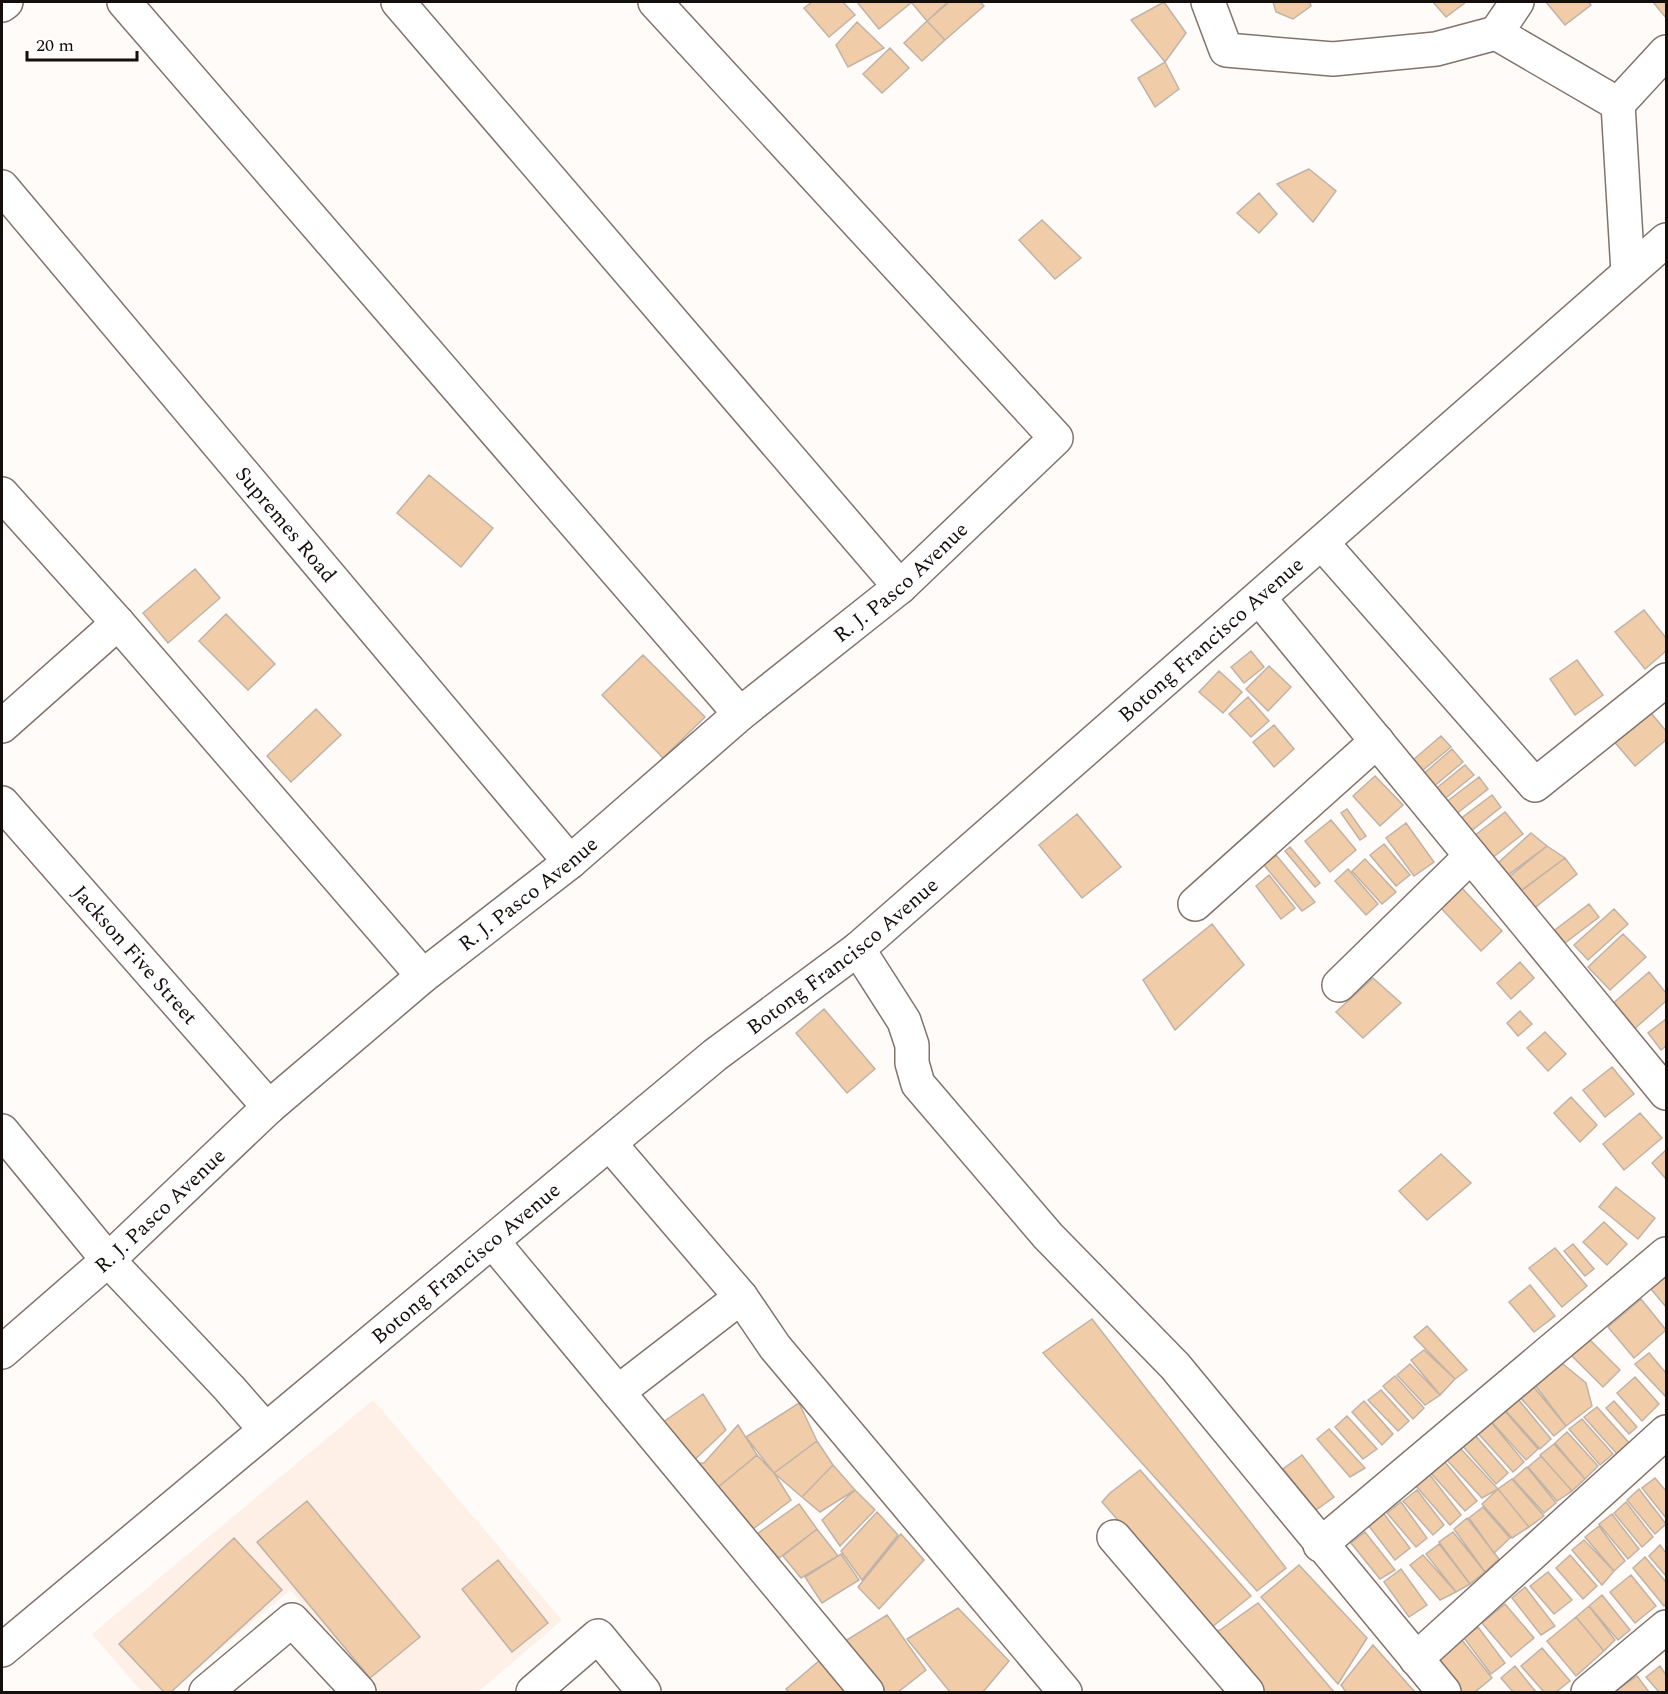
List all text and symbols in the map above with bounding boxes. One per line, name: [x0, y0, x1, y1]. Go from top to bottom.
scale bar: [27, 24, 136, 62]
text: 20 m: [36, 32, 74, 59]
street label: Supremes Road: [227, 460, 344, 590]
street label: R. J. Pasco Avenue: [827, 515, 976, 651]
street label: Botong Francisco Avenue: [1111, 550, 1311, 731]
street label: R. J. Pasco Avenue: [452, 829, 606, 960]
street label: Botong Francisco Avenue: [740, 870, 946, 1043]
street label: Jackson Five Street: [64, 878, 205, 1033]
street label: R. J. Pasco Avenue: [88, 1141, 233, 1282]
street label: Botong Francisco Avenue: [365, 1175, 568, 1352]

